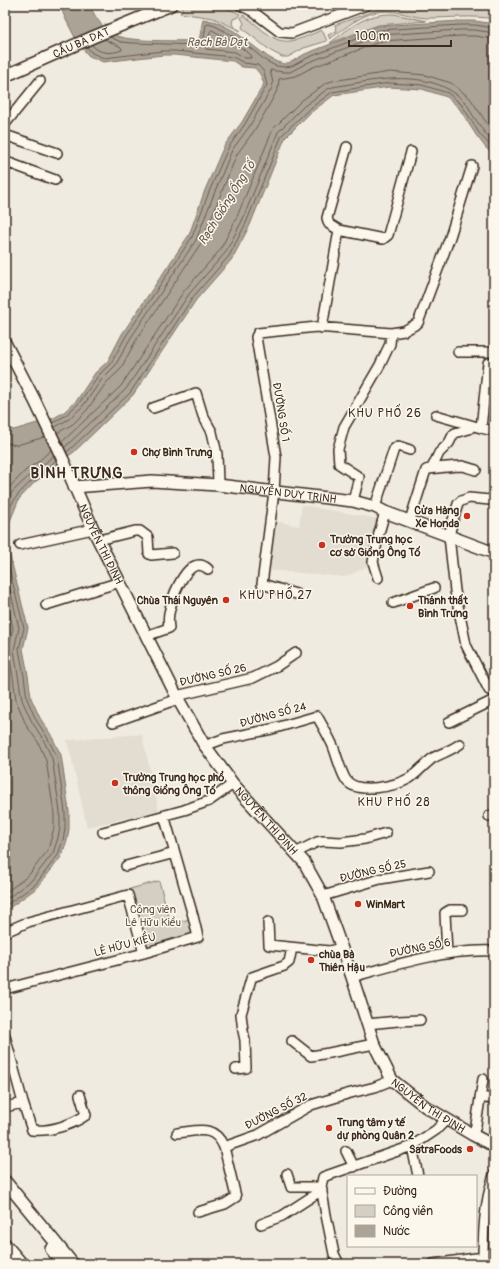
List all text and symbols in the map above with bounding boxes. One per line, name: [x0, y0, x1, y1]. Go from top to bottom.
scale bar: [349, 22, 451, 48]
street label: CẦU BÀ DẠT: [51, 25, 111, 61]
text: 100 m: [355, 29, 390, 44]
water label: Rạch Bà Dạt: [187, 35, 248, 50]
water label: Rạch Giống Ống Tố: [193, 155, 260, 248]
street label: ĐƯỜNG SỐ 1: [270, 381, 294, 443]
district label: KHU PHỐ 26: [348, 403, 422, 421]
place label: Chợ Bình Trưng: [142, 446, 213, 459]
marker: Chợ Bình Trưng: [129, 447, 139, 457]
district label: BÌNH TRƯNG: [31, 464, 123, 483]
street label: NGUYỄN DUY TRINH: [239, 481, 337, 506]
street label: NGUYỄN THỊ ĐỊNH: [77, 502, 126, 586]
place label: Cửa Hàng Xe Honda: [414, 504, 459, 530]
marker: Cửa Hàng Xe Honda: [462, 511, 472, 521]
place label: Trường Trung học cơ sở Giồng Ông Tố: [329, 533, 421, 559]
marker: Trường Trung học cơ sở Giồng Ông Tố: [317, 540, 327, 550]
district label: KHU PHỐ 27: [239, 585, 313, 603]
place label: Thánh thất Bình Trưng: [417, 593, 468, 620]
place label: Chùa Thái Nguyên: [137, 594, 218, 607]
marker: Chùa Thái Nguyên: [221, 595, 231, 605]
marker: Thánh thất Bình Trưng: [405, 601, 415, 611]
street label: ĐƯỜNG SỐ 26: [178, 659, 248, 689]
street label: ĐƯỜNG SỐ 24: [238, 698, 308, 730]
place label: Trường Trung học phổ thông Giồng Ông Tố: [122, 770, 224, 797]
marker: Trường Trung học phổ thông Giồng Ông Tố: [110, 778, 120, 788]
street label: NGUYỄN THỊ ĐỊNH: [232, 784, 301, 857]
district label: KHU PHỐ 28: [357, 792, 431, 810]
street label: ĐƯỜNG SỐ 25: [338, 855, 408, 885]
place label: WinMart: [366, 898, 405, 911]
marker: WinMart: [353, 899, 363, 909]
park label: Công viên Lê Hữu Kiều: [125, 903, 181, 929]
street label: LÊ HỮU KIỀU: [92, 929, 157, 959]
street label: ĐƯỜNG SỐ 6: [388, 934, 452, 960]
place label: chùa Bà Thiên Hậu: [318, 948, 365, 974]
marker: chùa Bà Thiên Hậu: [306, 955, 316, 965]
street label: NGUYỄN THỊ ĐỊNH: [389, 1075, 468, 1135]
street label: ĐƯỜNG SỐ 32: [242, 1088, 309, 1132]
place label: Trung tâm y tế dự phòng Quân 2: [336, 1116, 414, 1142]
marker: Trung tâm y tế dự phòng Quân 2: [324, 1123, 334, 1133]
place label: SatraFoods: [409, 1143, 462, 1156]
marker: SatraFoods: [465, 1144, 475, 1154]
legend: [347, 1175, 477, 1247]
text: Đường: [383, 1184, 417, 1199]
text: Công viên: [383, 1204, 433, 1219]
text: Nước: [383, 1224, 410, 1239]

